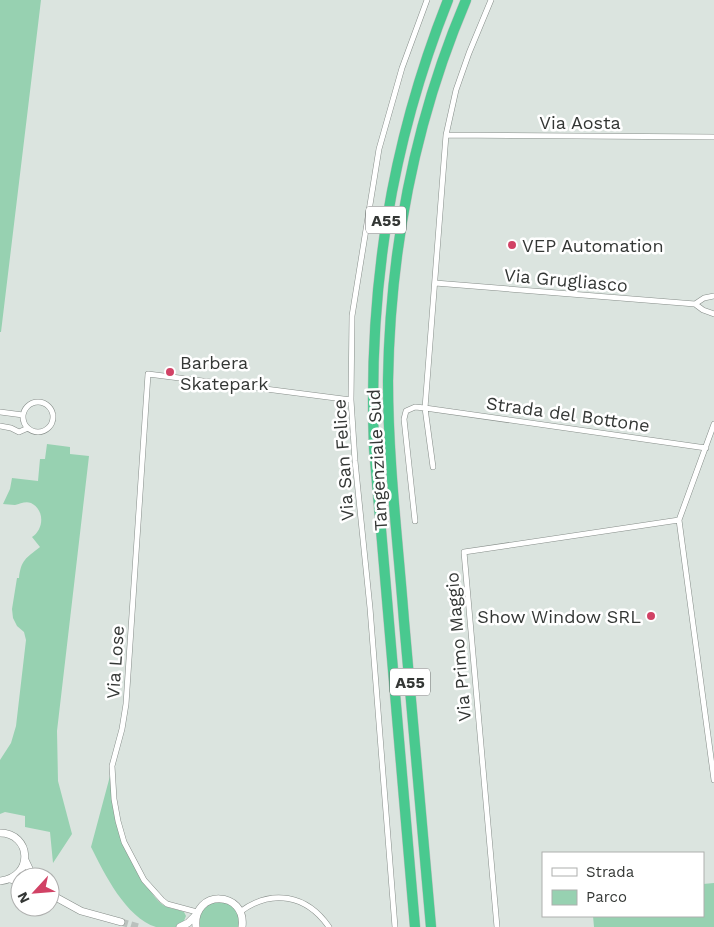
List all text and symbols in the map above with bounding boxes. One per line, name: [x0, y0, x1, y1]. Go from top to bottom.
street label: Via Aosta: [539, 112, 621, 133]
road number: A55: [366, 206, 406, 234]
place label: VEP Automation: [522, 235, 664, 256]
marker: VEP Automation: [506, 239, 518, 251]
street label: Via Grugliasco: [503, 264, 629, 296]
place label: Barbera Skatepark: [180, 352, 268, 394]
marker: Barbera Skatepark: [164, 366, 176, 378]
street label: Tangenziale Sud: [363, 389, 391, 531]
street label: Strada del Bottone: [485, 392, 651, 436]
street label: Via San Felice: [328, 398, 358, 522]
street label: Via Primo Maggio: [441, 571, 475, 723]
place label: Show Window SRL: [477, 606, 641, 627]
marker: Show Window SRL: [645, 610, 657, 622]
street label: Via Lose: [102, 625, 128, 699]
road number: A55: [390, 669, 430, 696]
legend: [542, 852, 704, 917]
text: Strada: [586, 863, 635, 881]
north arrow: [10, 867, 60, 917]
text: Parco: [586, 888, 627, 906]
text: N: [14, 890, 33, 906]

